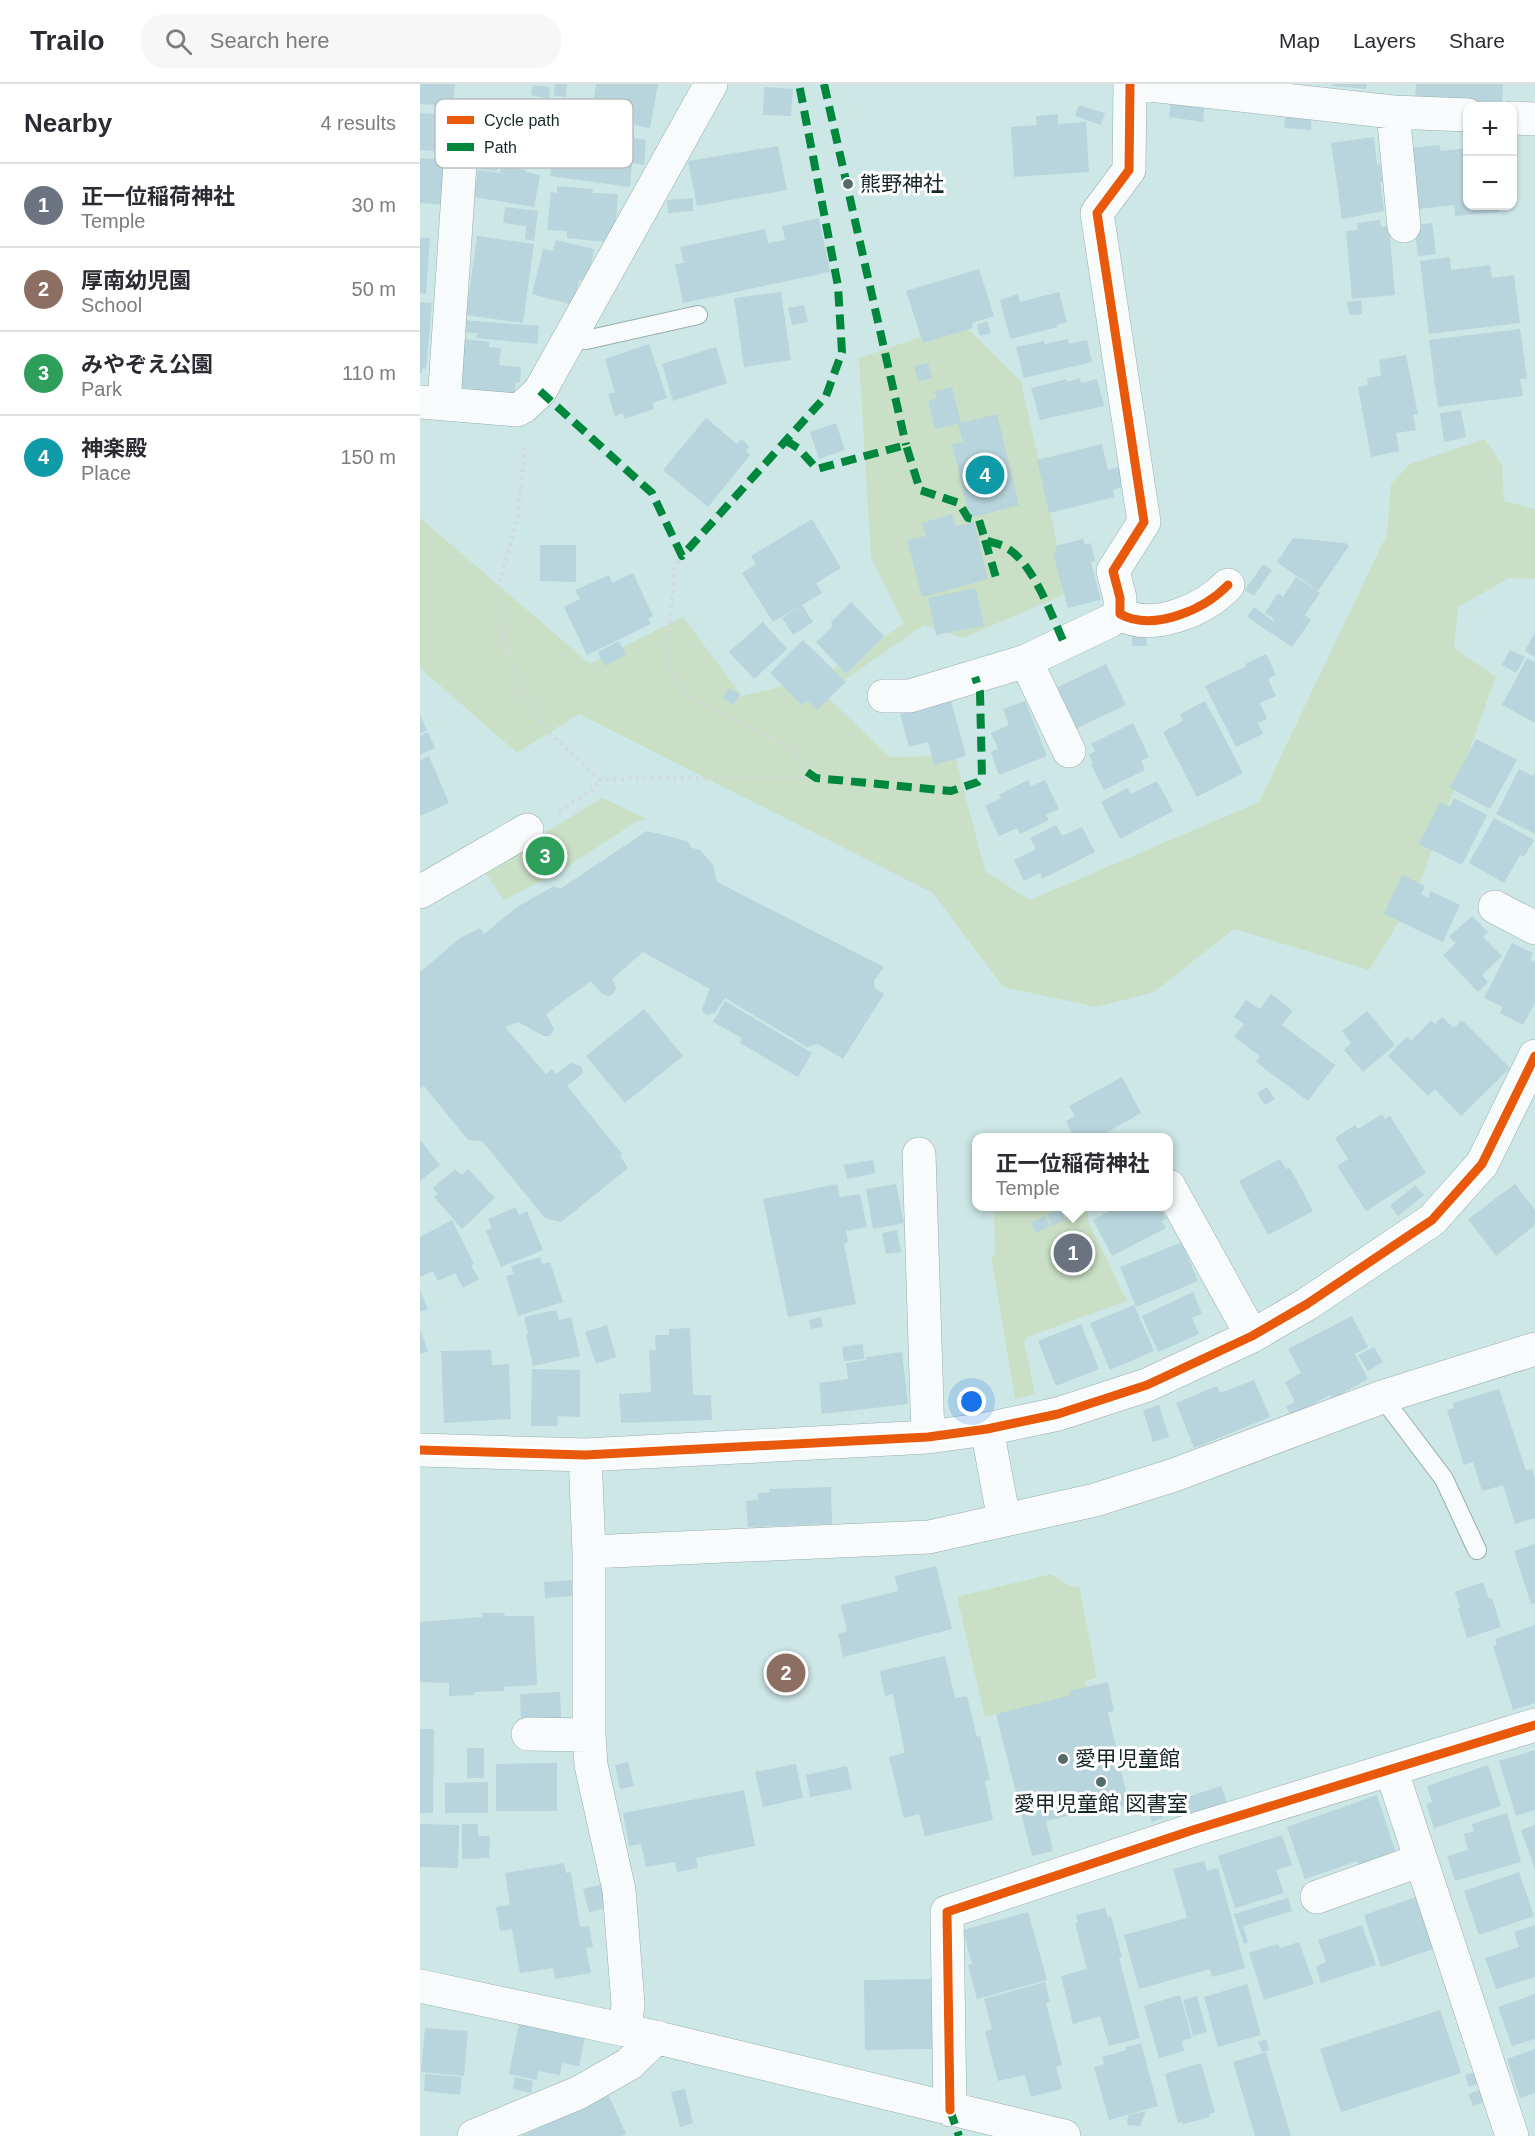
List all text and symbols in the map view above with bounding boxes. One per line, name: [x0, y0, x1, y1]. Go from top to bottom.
search box: [141, 14, 561, 68]
text: Trailo: [30, 25, 105, 56]
icon: search: [162, 25, 195, 58]
text: Search here: [210, 28, 330, 53]
text: Map: [1279, 29, 1320, 52]
text: Layers: [1353, 29, 1416, 52]
text: Share: [1449, 29, 1505, 52]
legend: [435, 99, 633, 168]
map controls: [1463, 102, 1517, 210]
button: +: [1463, 102, 1517, 156]
text: Nearby: [24, 108, 112, 138]
text: 4 results: [320, 112, 396, 134]
text: Cycle path: [484, 112, 560, 129]
text: Path: [484, 139, 517, 156]
button: −: [1463, 156, 1517, 210]
place label: 熊野神社: [860, 172, 944, 195]
marker: 熊野神社: [841, 177, 855, 191]
text: 正一位稲荷神社: [81, 184, 235, 209]
text: 1: [38, 194, 49, 216]
text: 30 m: [352, 194, 396, 216]
text: Temple: [81, 210, 145, 232]
text: 厚南幼児園: [81, 268, 191, 293]
text: 2: [38, 278, 49, 300]
text: 50 m: [352, 278, 396, 300]
text: School: [81, 294, 142, 316]
text: みやぞえ公園: [81, 352, 213, 377]
text: 3: [38, 362, 49, 384]
text: 110 m: [342, 362, 396, 384]
text: Park: [81, 378, 122, 400]
text: 神楽殿: [81, 436, 147, 461]
text: 4: [38, 446, 49, 468]
text: 150 m: [340, 446, 396, 468]
pin: 4: [966, 452, 1004, 498]
text: Place: [81, 462, 131, 484]
pin: 3: [526, 834, 564, 878]
popup: [972, 1133, 1173, 1211]
text: 正一位稲荷神社: [995, 1151, 1150, 1176]
text: Temple: [995, 1177, 1060, 1199]
pin: 1: [1054, 1230, 1092, 1276]
your location: [957, 1387, 986, 1416]
pin: 2: [766, 1650, 806, 1696]
place label: 愛甲児童館: [1075, 1747, 1180, 1770]
marker: 愛甲児童館: [1056, 1752, 1070, 1766]
marker: 愛甲児童館 図書室: [1094, 1775, 1108, 1789]
place label: 愛甲児童館 図書室: [1014, 1792, 1188, 1815]

